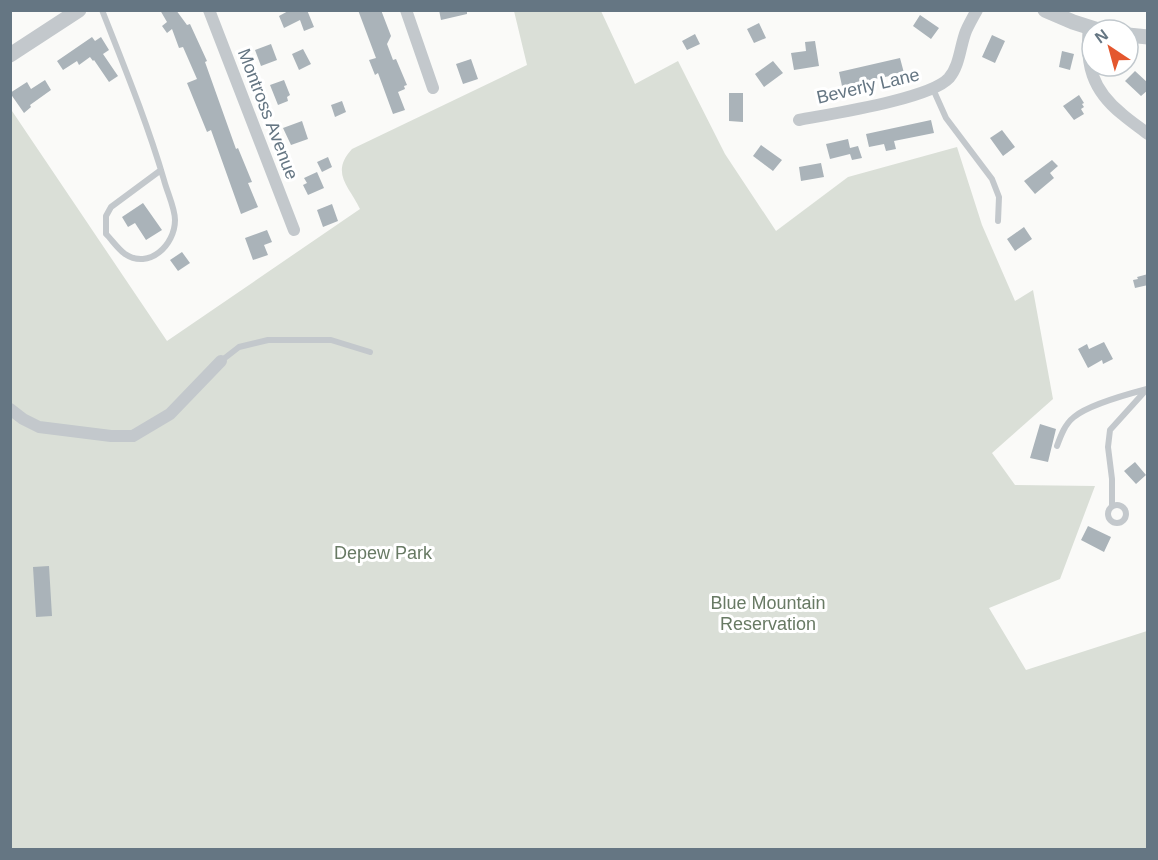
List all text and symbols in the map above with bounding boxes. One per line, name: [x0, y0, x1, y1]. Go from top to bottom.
north arrow: [1080, 18, 1140, 78]
text: N: [1092, 26, 1111, 47]
street label: Montross Avenue: [234, 46, 302, 182]
street label: Beverly Lane: [815, 64, 921, 108]
park label: Depew Park: [334, 543, 433, 563]
park label: Blue Mountain Reservation: [710, 593, 826, 634]

